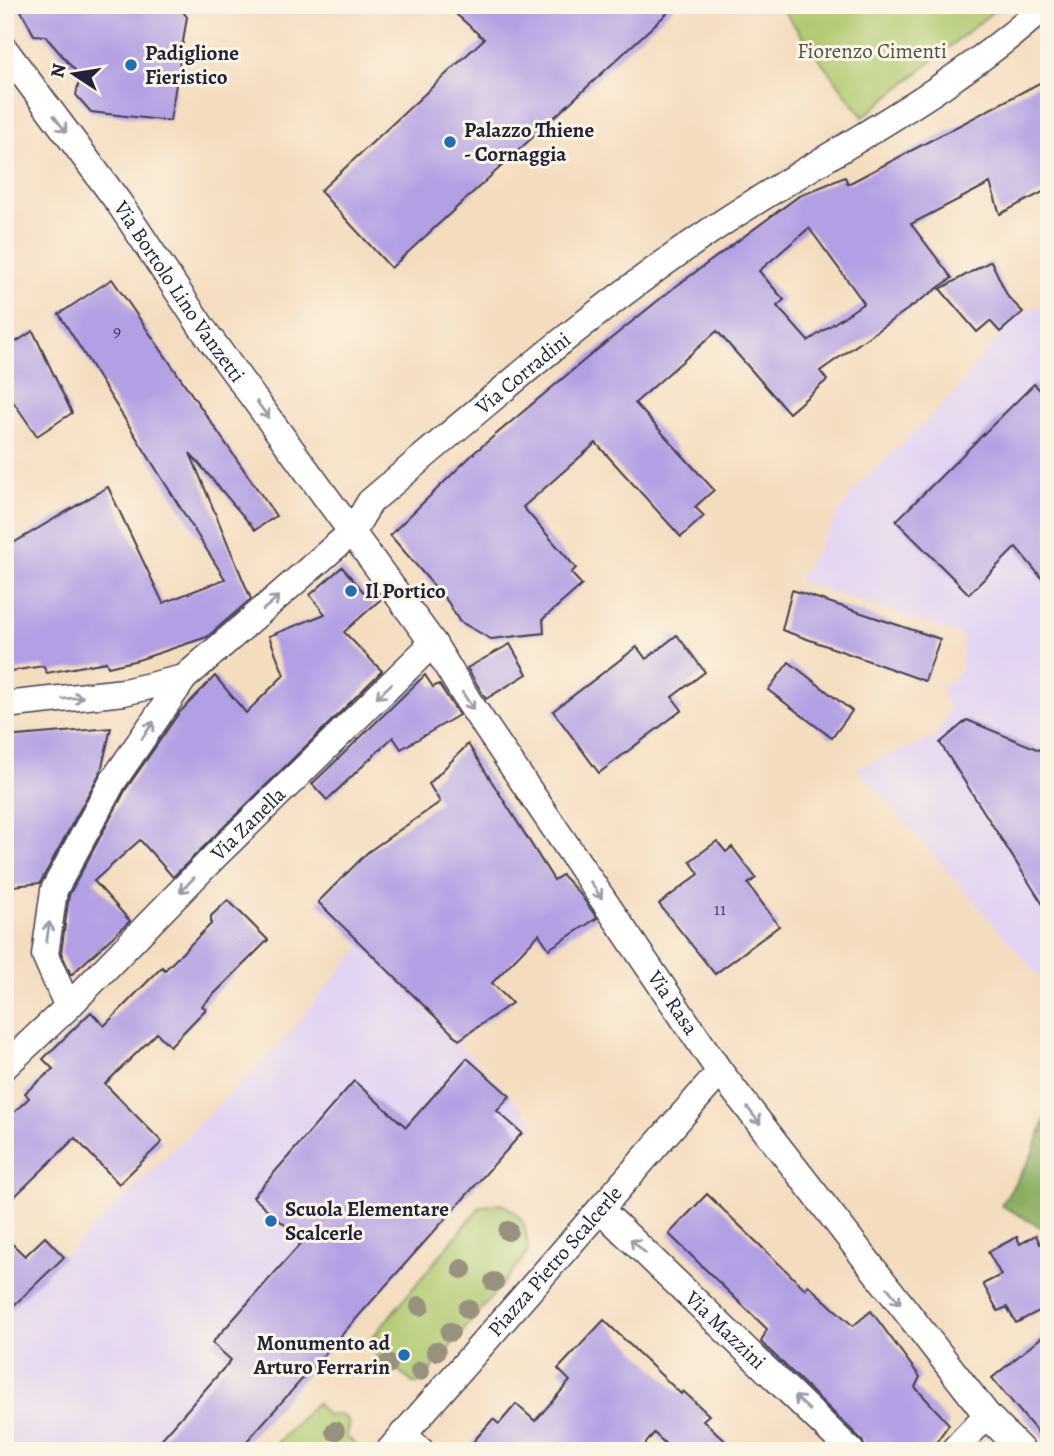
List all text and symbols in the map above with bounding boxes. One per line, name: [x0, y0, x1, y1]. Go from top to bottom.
park label: Fiorenzo Cimenti: [797, 37, 947, 65]
north arrow: [38, 38, 108, 108]
place label: Padiglione Fieristico: [145, 39, 239, 91]
marker: Padiglione Fieristico: [123, 57, 139, 73]
text: N: [44, 61, 73, 80]
one-way arrow: [52, 115, 67, 134]
place label: Palazzo Thiene - Cornaggia: [464, 116, 594, 168]
marker: Palazzo Thiene - Cornaggia: [442, 134, 458, 150]
street label: Via Bortolo Lino Vanzetti: [107, 195, 251, 388]
house number: 9: [113, 319, 121, 343]
street label: Via Corradini: [469, 326, 576, 421]
one-way arrow: [255, 400, 270, 419]
place label: Il Portico: [365, 577, 446, 605]
marker: Il Portico: [343, 583, 359, 599]
one-way arrow: [262, 595, 280, 611]
one-way arrow: [375, 682, 392, 699]
one-way arrow: [61, 691, 84, 704]
one-way arrow: [461, 691, 476, 710]
one-way arrow: [141, 721, 155, 741]
street label: Via Zanella: [204, 780, 292, 867]
one-way arrow: [178, 876, 195, 893]
one-way arrow: [589, 879, 603, 899]
house number: 11: [714, 897, 726, 921]
one-way arrow: [42, 921, 55, 944]
street label: Via Rasa: [641, 964, 705, 1041]
one-way arrow: [747, 1106, 762, 1125]
street label: Piazza Pietro Scalcerle: [481, 1180, 628, 1343]
place label: Scuola Elementare Scalcerle: [285, 1195, 449, 1247]
marker: Scuola Elementare Scalcerle: [263, 1213, 279, 1229]
one-way arrow: [630, 1237, 647, 1254]
street label: Via Mazzini: [678, 1284, 772, 1376]
one-way arrow: [886, 1286, 901, 1304]
place label: Monumento ad Arturo Ferrarin: [253, 1329, 391, 1381]
marker: Monumento ad Arturo Ferrarin: [396, 1347, 412, 1363]
one-way arrow: [794, 1395, 811, 1412]

